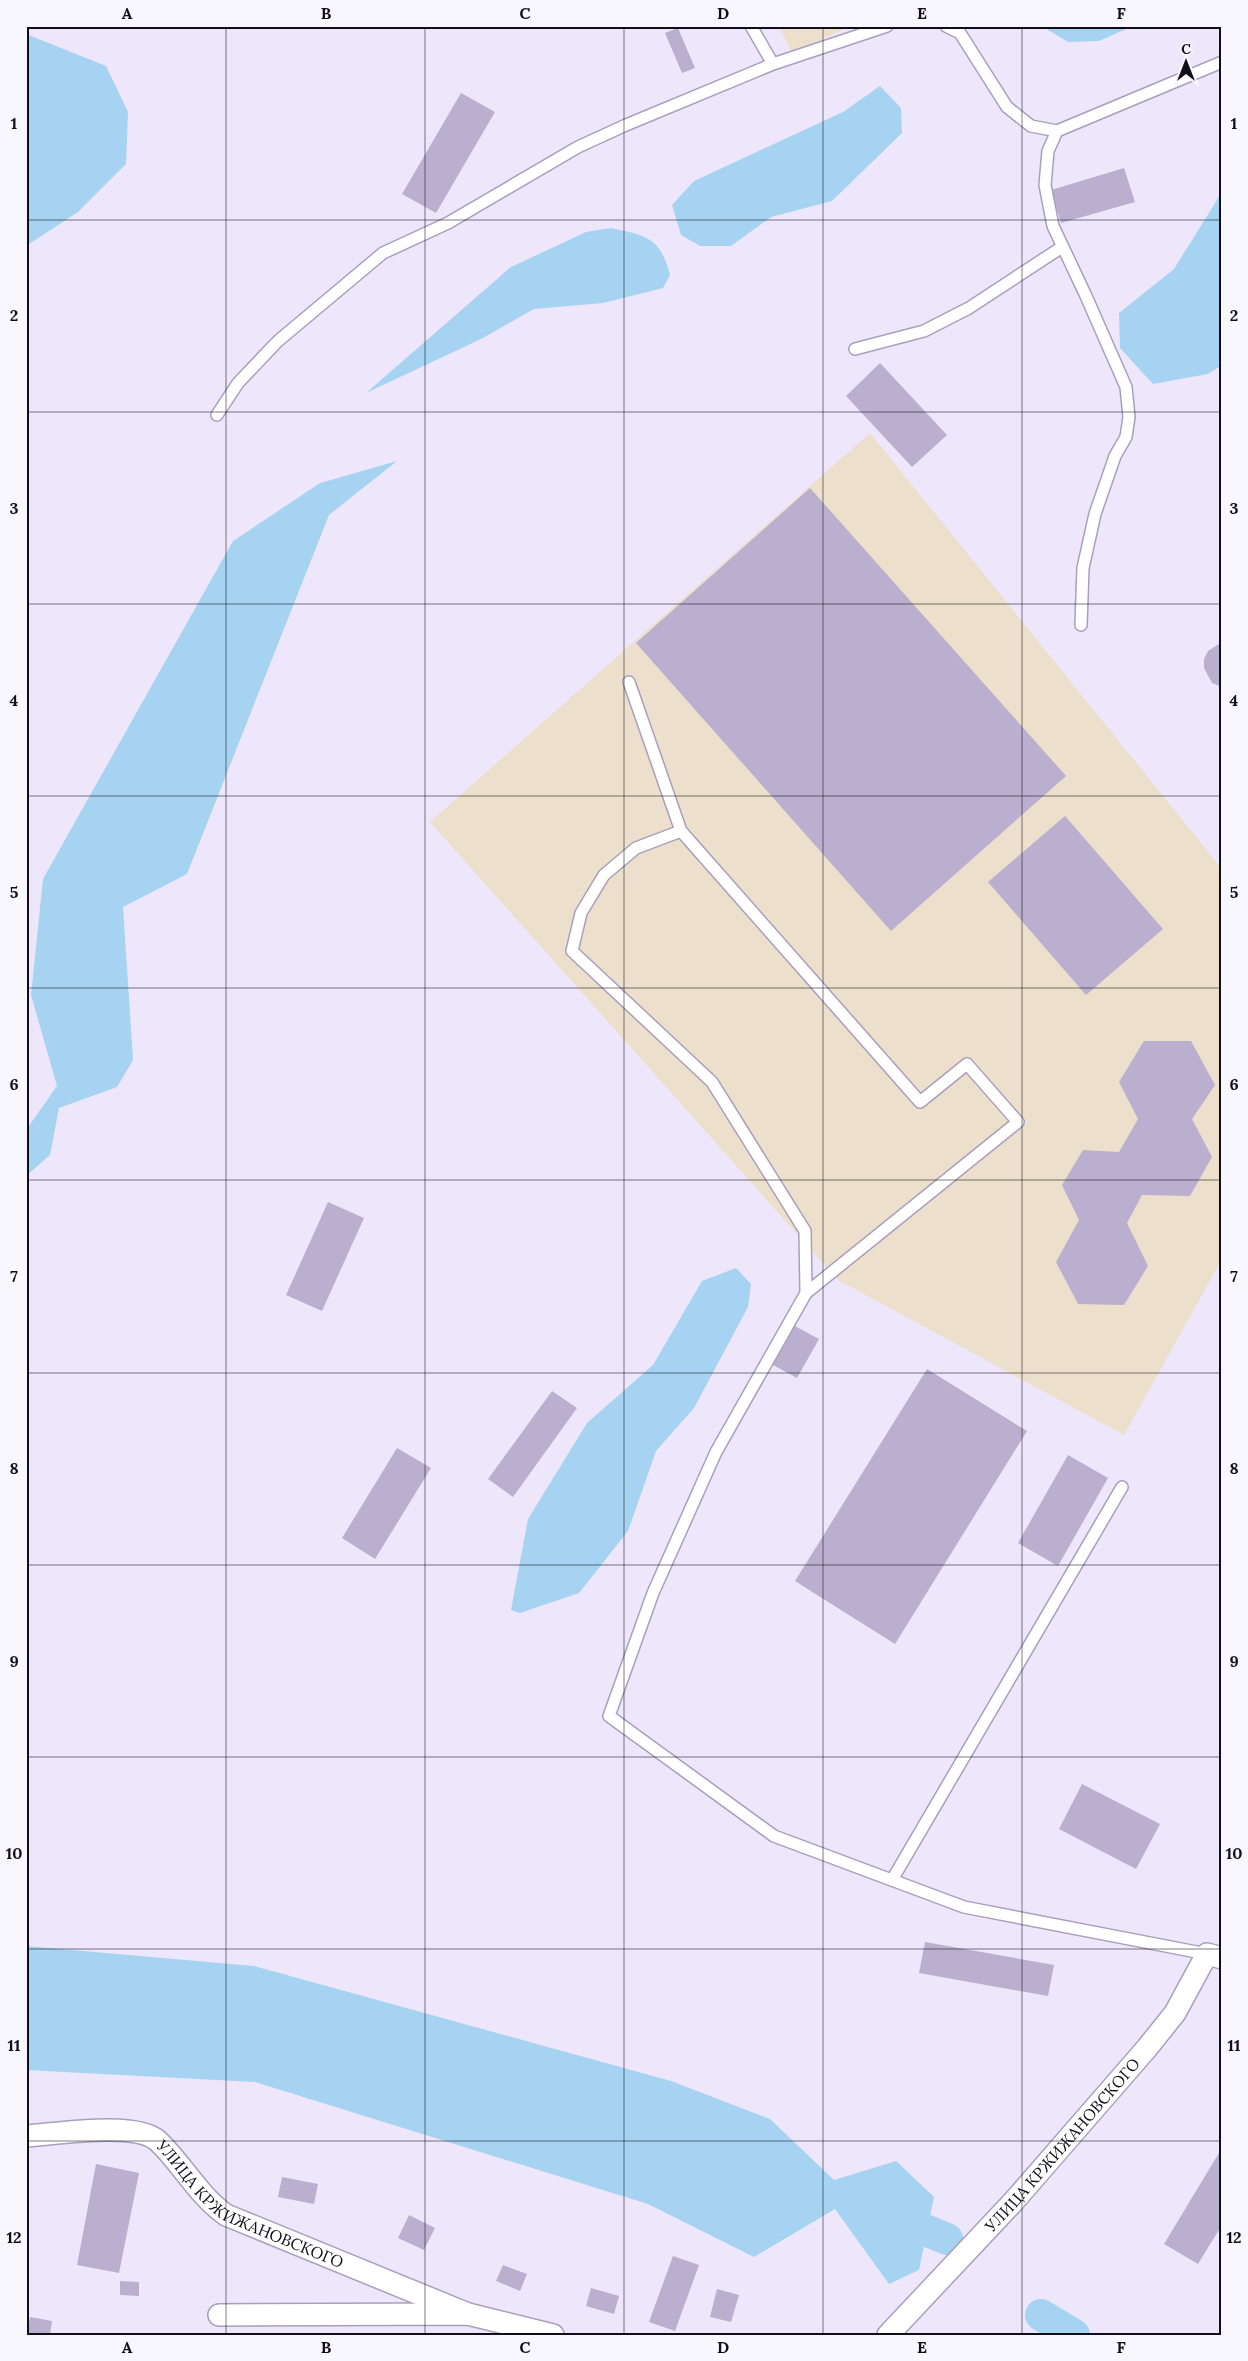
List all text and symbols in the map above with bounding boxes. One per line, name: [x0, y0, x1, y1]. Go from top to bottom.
text: A: [122, 3, 133, 23]
text: B: [321, 3, 332, 23]
text: C: [519, 3, 531, 23]
text: D: [717, 3, 729, 23]
text: E: [917, 3, 927, 23]
text: F: [1116, 3, 1126, 23]
north arrow: [1160, 38, 1210, 88]
text: С: [1181, 40, 1191, 58]
text: 1: [11, 113, 17, 133]
text: 1: [1231, 113, 1237, 133]
text: 2: [10, 305, 18, 325]
text: 2: [1230, 305, 1238, 325]
text: 3: [10, 498, 19, 518]
text: 3: [1230, 498, 1239, 518]
text: 4: [10, 690, 19, 710]
text: 4: [1230, 690, 1239, 710]
text: 5: [10, 882, 19, 902]
text: 5: [1230, 882, 1239, 902]
text: 6: [9, 1074, 19, 1094]
text: 6: [1229, 1074, 1239, 1094]
text: 7: [10, 1266, 18, 1286]
text: 7: [1230, 1266, 1238, 1286]
text: 8: [9, 1458, 19, 1478]
text: 8: [1229, 1458, 1239, 1478]
text: 9: [9, 1651, 19, 1671]
text: 9: [1229, 1651, 1239, 1671]
text: 10: [6, 1843, 22, 1863]
text: 10: [1226, 1843, 1242, 1863]
text: 11: [8, 2035, 21, 2055]
text: 11: [1228, 2035, 1241, 2055]
street label: УЛИЦА КРЖИЖАНОВСКОГО: [980, 2054, 1144, 2236]
street label: УЛИЦА КРЖИЖАНОВСКОГО: [152, 2135, 347, 2272]
text: 12: [6, 2227, 22, 2247]
text: 12: [1226, 2227, 1242, 2247]
text: A: [122, 2337, 133, 2357]
text: B: [321, 2337, 332, 2357]
text: C: [519, 2337, 531, 2357]
text: D: [717, 2337, 729, 2357]
text: E: [917, 2337, 927, 2357]
text: F: [1116, 2337, 1126, 2357]

